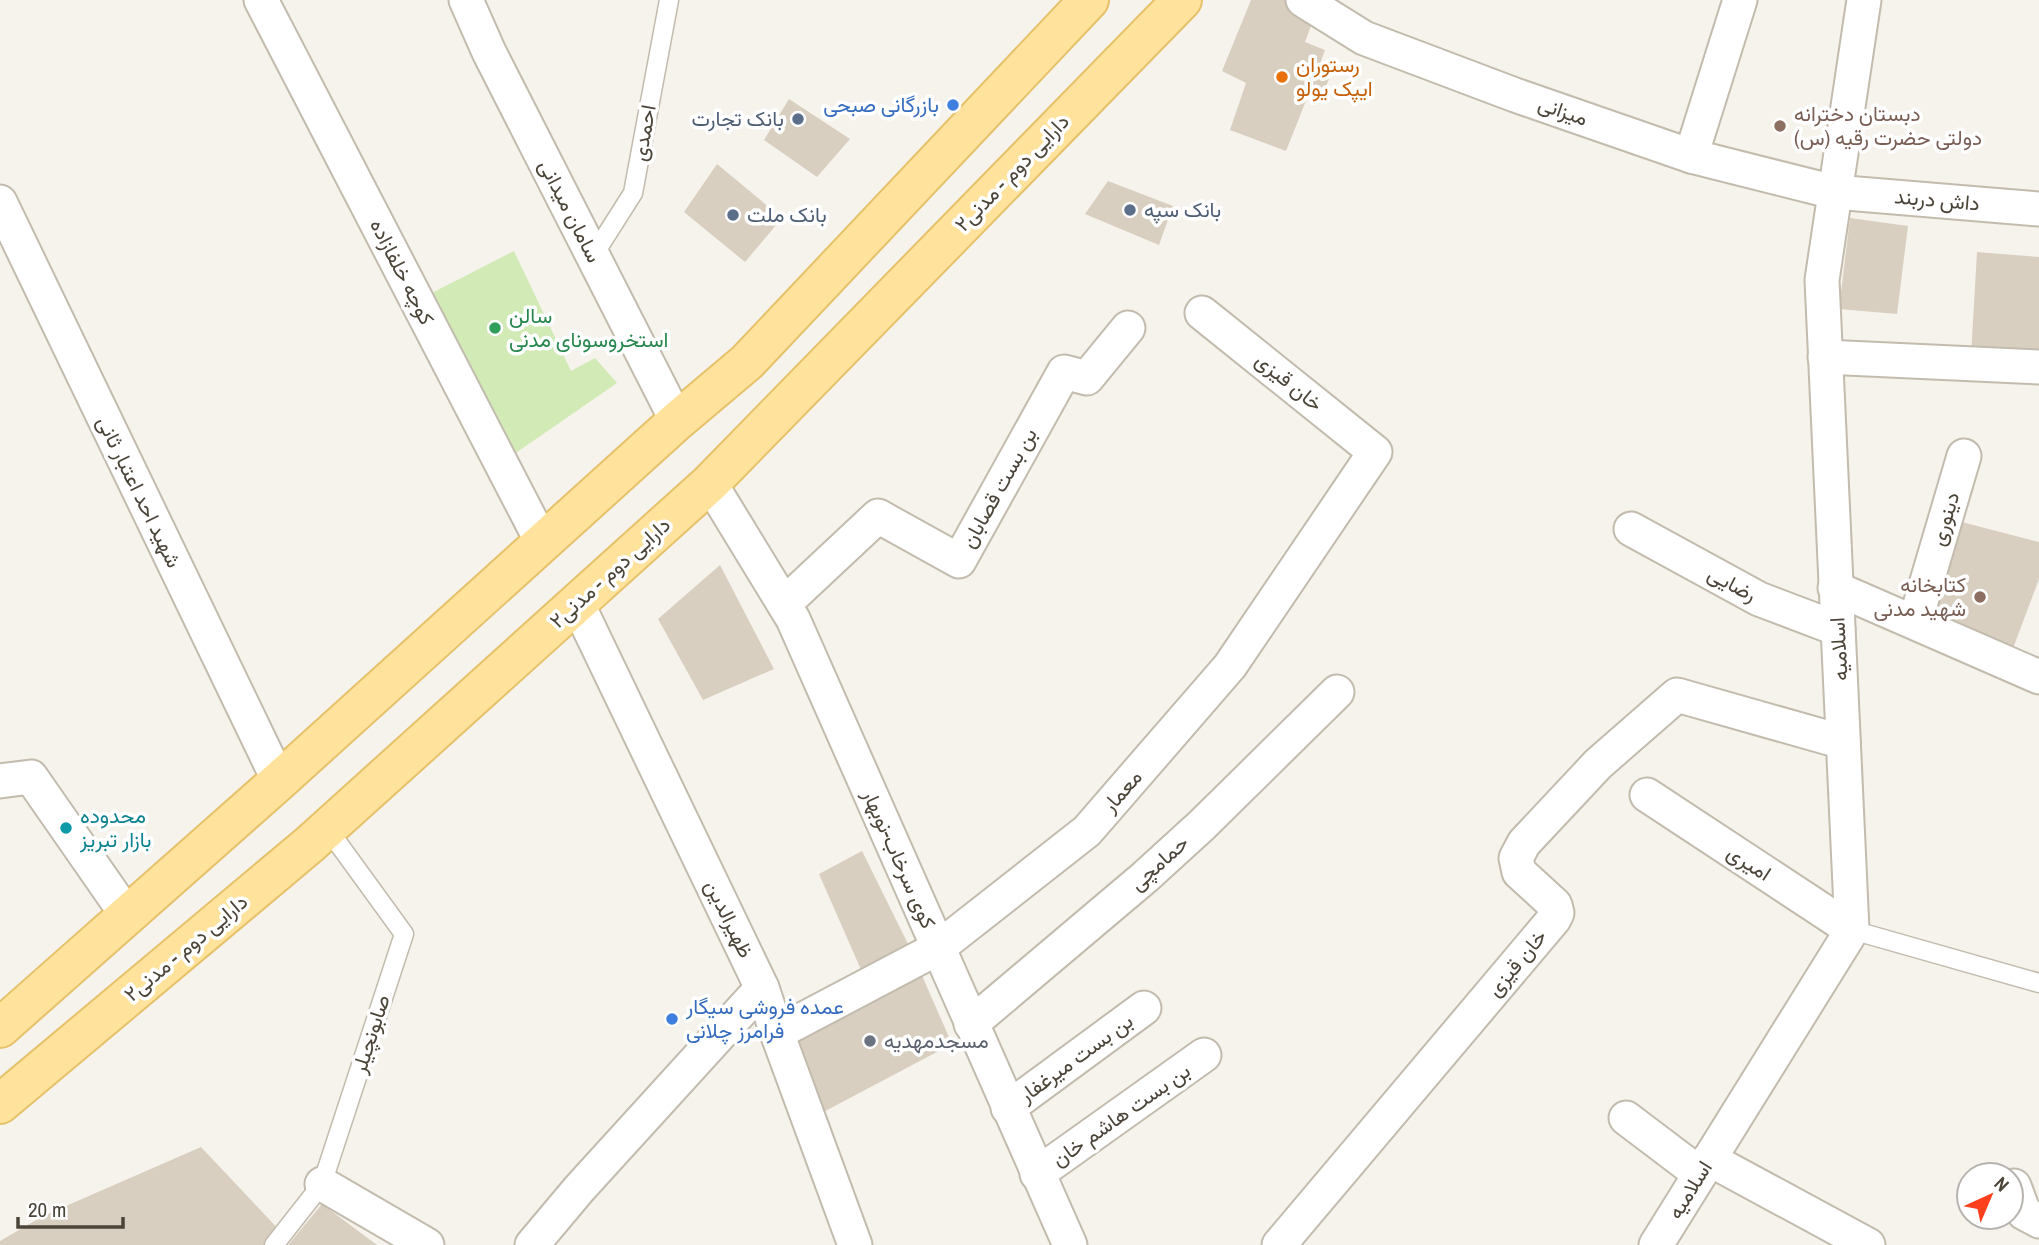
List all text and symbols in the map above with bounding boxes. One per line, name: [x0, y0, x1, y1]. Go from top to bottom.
place label: رستوران ایپک یولو: [1296, 50, 1373, 103]
marker: رستوران ایپک یولو: [1274, 69, 1290, 85]
street label: میزانی: [1534, 89, 1592, 132]
place label: بازرگانی صبحی: [823, 90, 939, 119]
marker: بازرگانی صبحی: [945, 97, 961, 113]
place label: دبستان دخترانه دولتی حضرت رقیه (س): [1794, 99, 1982, 152]
street label: احمدی: [624, 102, 663, 163]
place label: بانک تجارت: [692, 104, 784, 133]
street label: دارایی دوم - مدنی۲: [948, 107, 1075, 238]
marker: بانک تجارت: [790, 111, 806, 127]
marker: دبستان دخترانه دولتی حضرت رقیه (س): [1772, 118, 1788, 134]
street label: سامان میدانی: [532, 154, 609, 267]
street label: داش دربند: [1893, 181, 1981, 218]
place label: بانک سپه: [1144, 195, 1221, 224]
place label: بانک ملت: [747, 200, 827, 229]
marker: بانک سپه: [1122, 202, 1138, 218]
marker: بانک ملت: [725, 207, 741, 223]
street label: کوچه خلفازاده: [363, 214, 442, 330]
place label: سالن استخروسونای مدنی: [509, 301, 668, 354]
marker: سالن استخروسونای مدنی: [487, 320, 503, 336]
street label: خان قیزی: [1249, 345, 1329, 418]
street label: شهید احد اعتبار ثانی: [90, 411, 189, 573]
street label: بن بست قصابان: [954, 422, 1044, 553]
street label: دینوری: [1923, 488, 1966, 549]
street label: دارایی دوم - مدنی۲: [543, 510, 676, 635]
street label: رضایی: [1703, 559, 1762, 608]
place label: کتابخانه شهید مدنی: [1873, 570, 1966, 623]
marker: کتابخانه شهید مدنی: [1972, 589, 1988, 605]
street label: اسلامیه: [1822, 616, 1855, 682]
street label: معمار: [1094, 763, 1148, 819]
street label: کوی سرخاب-نوبهار: [855, 784, 943, 933]
place label: محدوده بازار تبریز: [79, 801, 152, 854]
marker: محدوده بازار تبریز: [58, 820, 74, 836]
street label: حمامچی: [1123, 828, 1195, 897]
street label: امیری: [1722, 838, 1777, 888]
street label: ظهیرالدین: [698, 875, 761, 963]
street label: دارایی دوم - مدنی۲: [118, 887, 254, 1008]
street label: خان قیزی: [1480, 923, 1553, 1002]
street label: صابونچیلر: [344, 991, 397, 1078]
place label: عمده فروشی سیگار فرامرز چلانی: [685, 992, 844, 1045]
street label: بن بست میرغفار: [1012, 1006, 1139, 1109]
marker: عمده فروشی سیگار فرامرز چلانی: [664, 1011, 680, 1027]
place label: مسجدمهدیه: [884, 1026, 989, 1055]
marker: مسجدمهدیه: [862, 1033, 878, 1049]
street label: بن بست هاشم خان: [1046, 1056, 1196, 1173]
street label: اسلامیه: [1660, 1155, 1719, 1224]
north arrow: [1955, 1161, 2025, 1231]
text: N: [1989, 1171, 2015, 1197]
scale bar: [18, 1186, 122, 1230]
text: 20 m: [28, 1195, 66, 1224]

